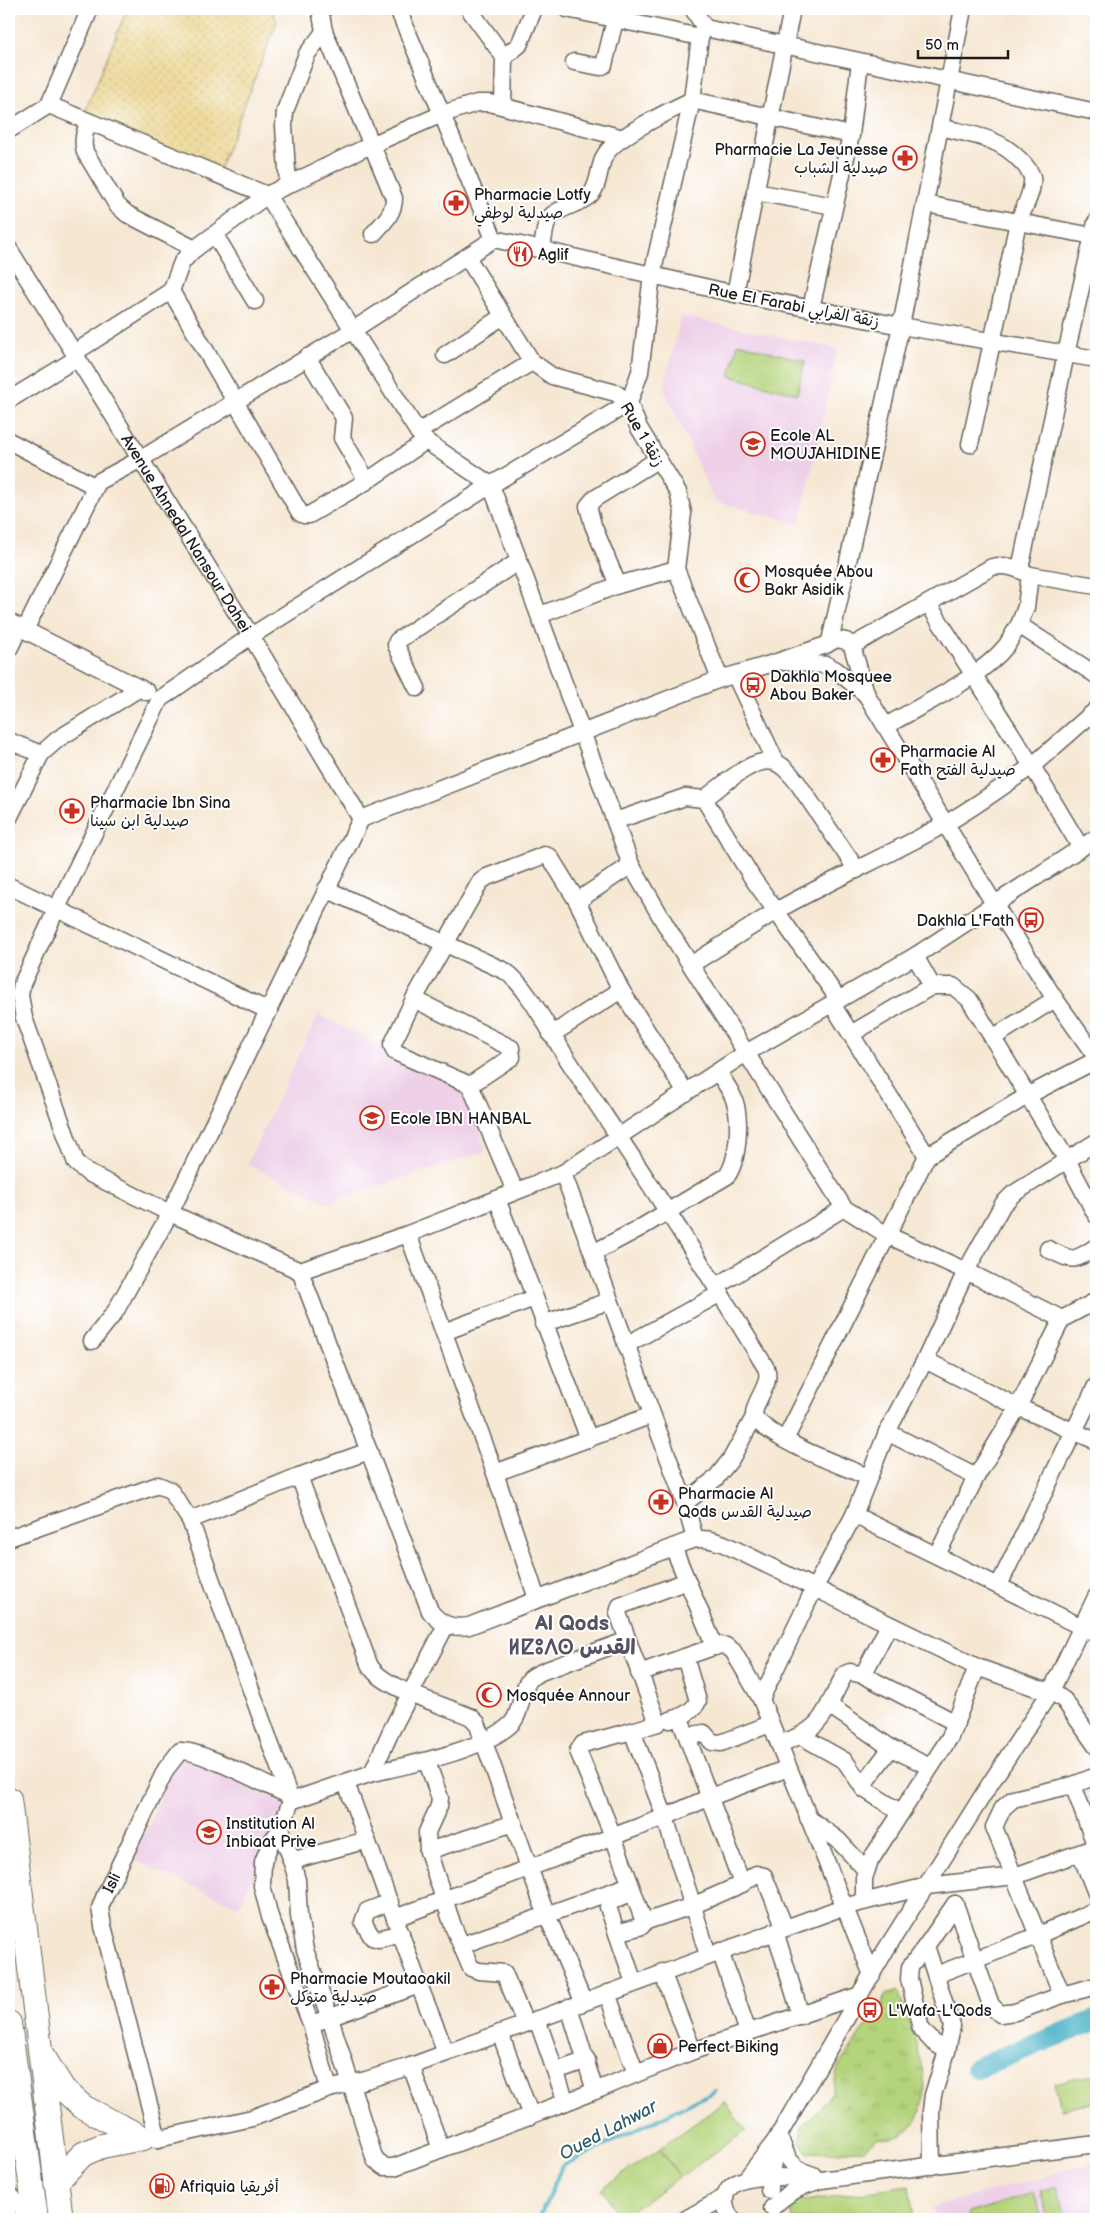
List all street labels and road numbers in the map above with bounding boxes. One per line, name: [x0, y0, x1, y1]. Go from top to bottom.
street label: Rue El Farabi زنقة الفرابي: [706, 281, 881, 336]
street label: Rue 1 زنقة: [616, 399, 668, 470]
street label: Avenue Ahnedal Nansour Dahei: [116, 431, 254, 636]
street label: Isli: [99, 1870, 125, 1896]

